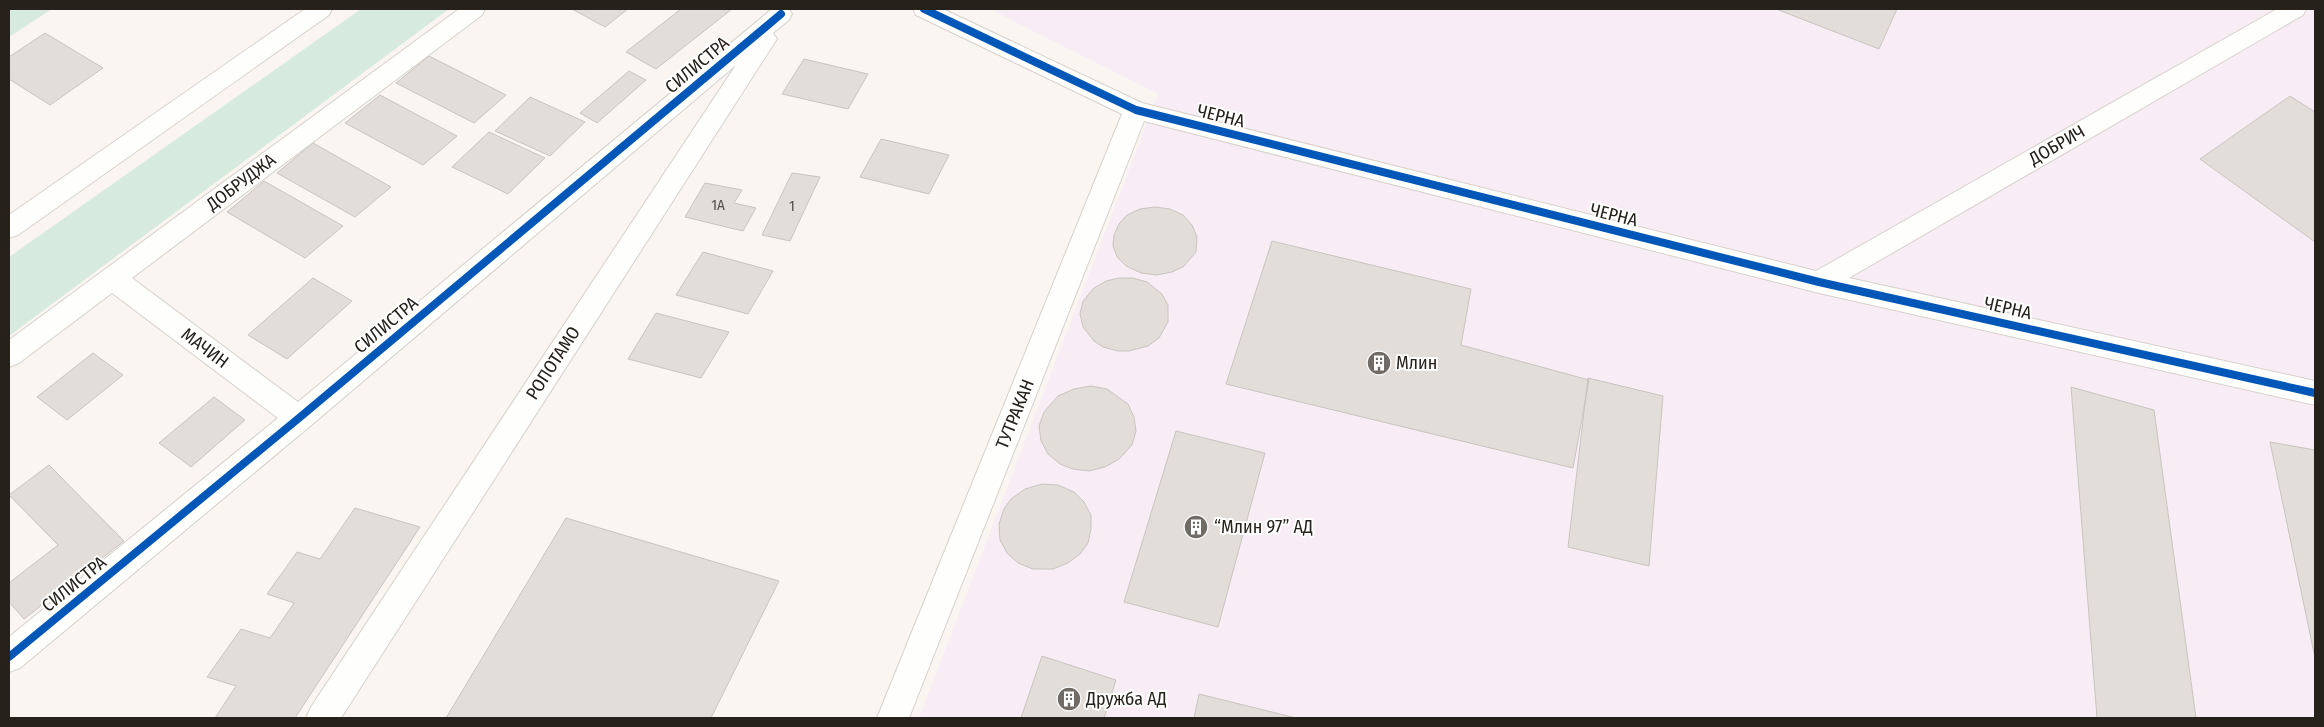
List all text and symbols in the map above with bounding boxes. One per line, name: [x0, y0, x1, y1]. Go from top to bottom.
street label: СИЛИСТРА: [661, 32, 734, 98]
street label: ЧЕРНА: [1195, 100, 1248, 133]
street label: ДОБРИЧ: [2024, 120, 2089, 170]
street label: ДОБРУДЖА: [201, 149, 280, 216]
house number: 1А: [711, 196, 725, 214]
house number: 1: [789, 197, 795, 215]
street label: ЧЕРНА: [1588, 199, 1641, 232]
street label: СИЛИСТРА: [350, 292, 423, 358]
street label: ЧЕРНА: [1982, 292, 2034, 324]
street label: РОПОТАМО: [521, 322, 585, 404]
street label: МАЧИН: [177, 323, 233, 373]
building icon: Млин: [1366, 350, 1392, 376]
place label: Млин: [1396, 352, 1437, 374]
street label: ТУТРАКАН: [991, 376, 1039, 452]
building icon: “Млин 97” АД: [1183, 514, 1209, 540]
place label: “Млин 97” АД: [1214, 516, 1313, 538]
street label: СИЛИСТРА: [37, 551, 111, 617]
building icon: Дружба АД: [1056, 686, 1082, 712]
place label: Дружба АД: [1085, 688, 1167, 710]

